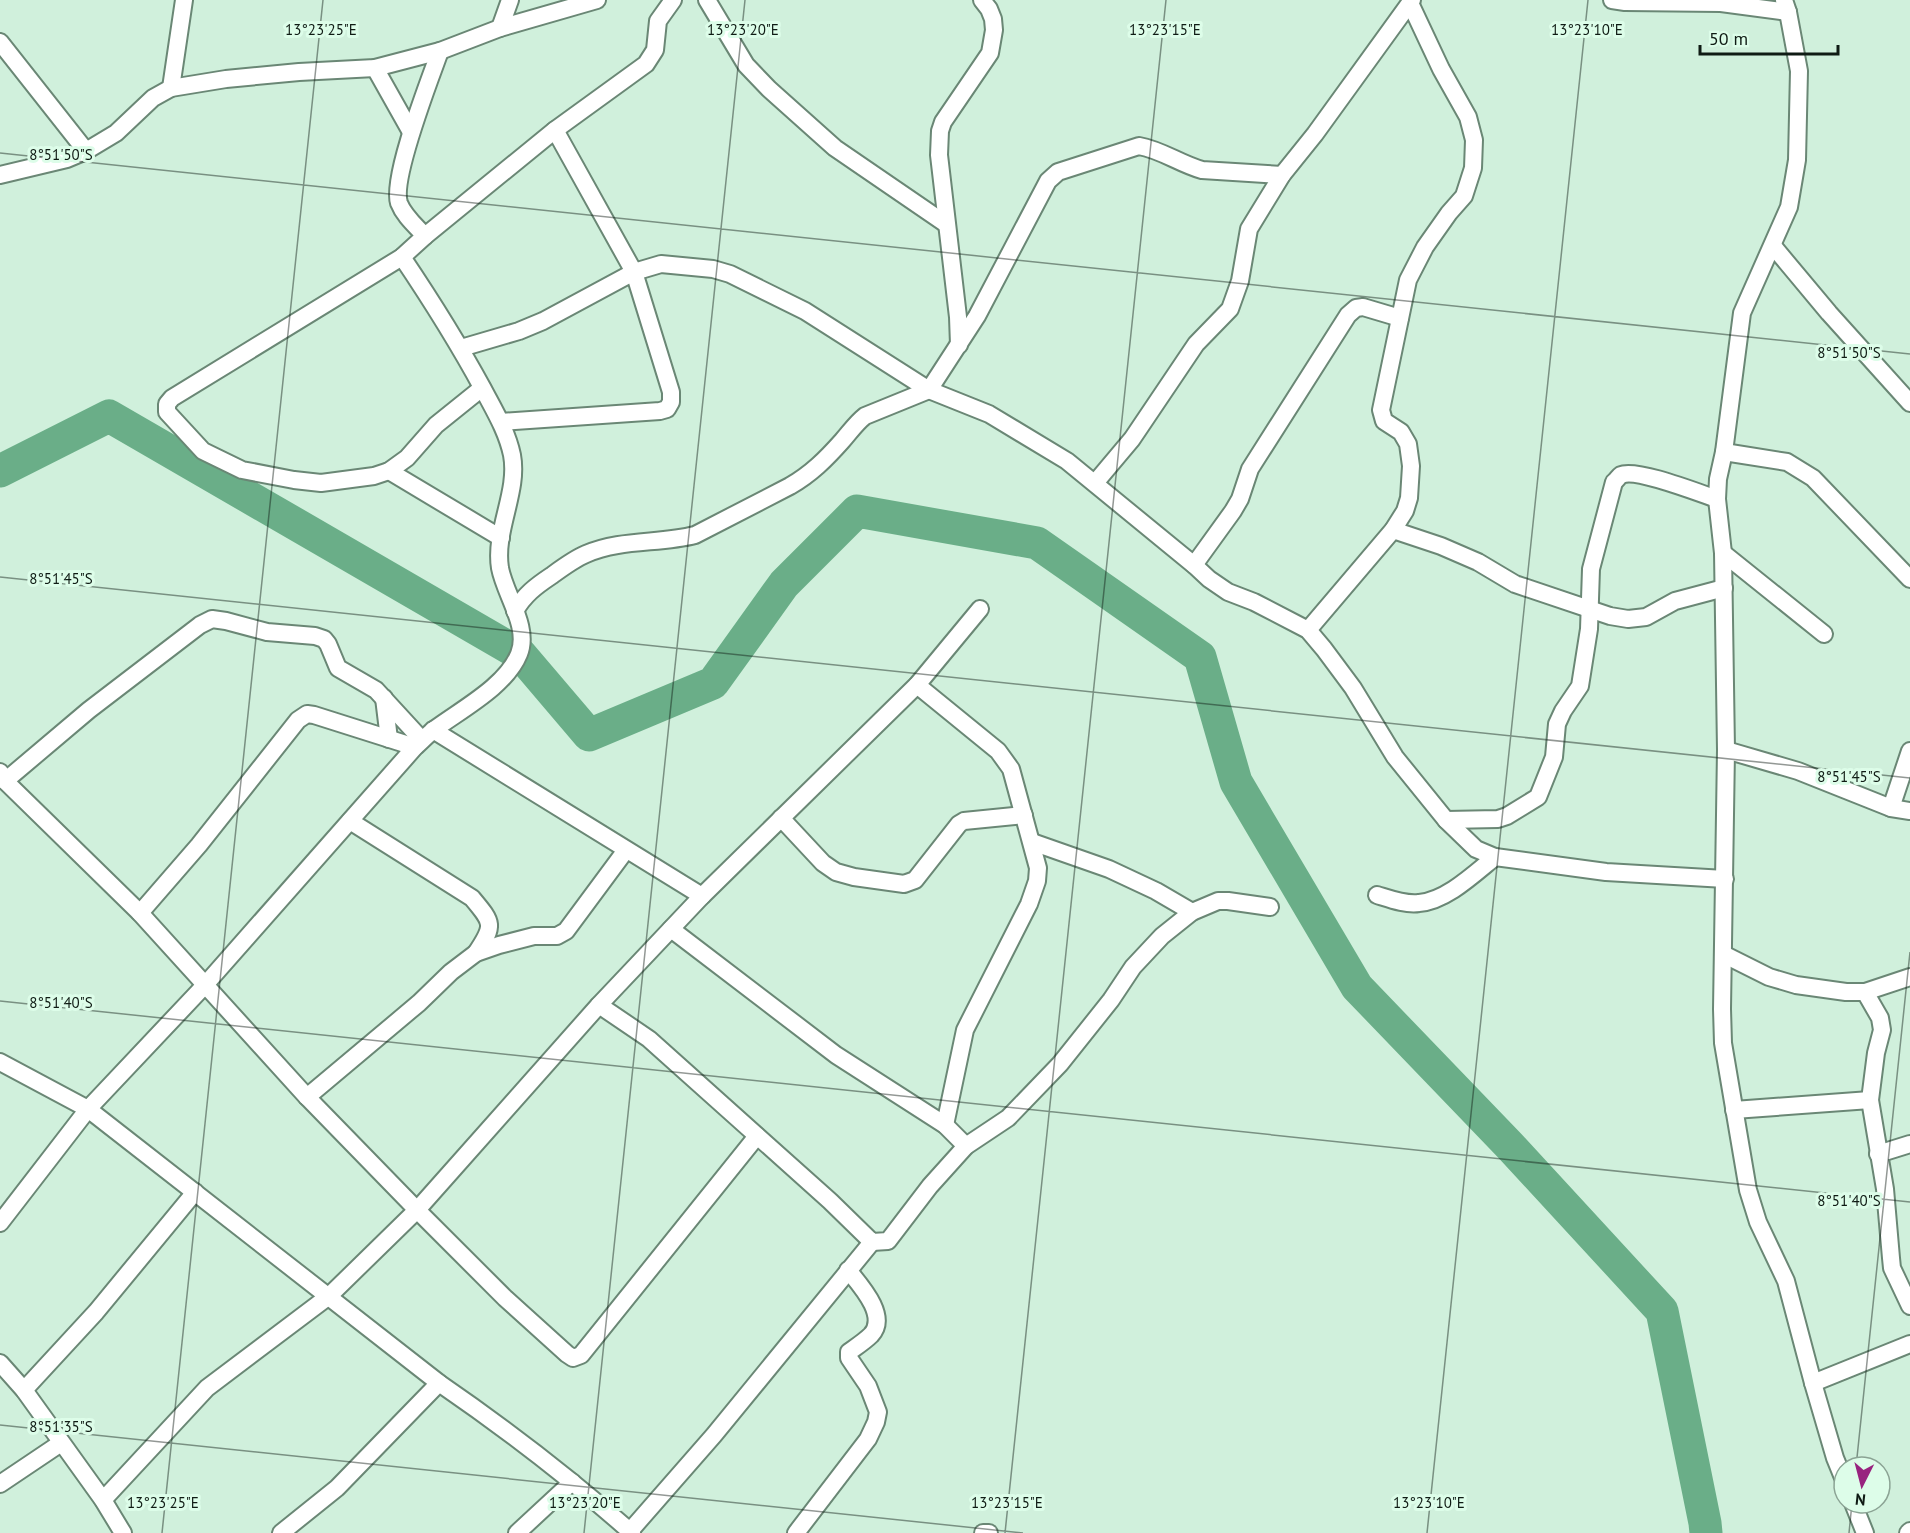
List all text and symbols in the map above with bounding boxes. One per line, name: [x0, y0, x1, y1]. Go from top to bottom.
scale bar: [1700, 18, 1838, 56]
text: 13°23'25"E: [285, 20, 357, 39]
text: 13°23'20"E: [707, 20, 779, 39]
text: 13°23'15"E: [1129, 20, 1201, 39]
text: 13°23'10"E: [1551, 20, 1623, 39]
text: 50 m: [1709, 27, 1748, 50]
text: 8°51'50"S: [29, 145, 93, 164]
text: 8°51'50"S: [1817, 343, 1881, 362]
text: 8°51'45"S: [29, 569, 93, 588]
text: 8°51'45"S: [1817, 767, 1881, 786]
text: 8°51'40"S: [29, 993, 93, 1012]
text: 8°51'40"S: [1817, 1191, 1881, 1210]
text: 8°51'35"S: [29, 1417, 93, 1436]
north arrow: [1832, 1455, 1892, 1515]
text: N: [1854, 1489, 1867, 1510]
text: 13°23'25"E: [127, 1493, 199, 1512]
text: 13°23'20"E: [549, 1493, 621, 1512]
text: 13°23'15"E: [971, 1493, 1043, 1512]
text: 13°23'10"E: [1393, 1493, 1465, 1512]

